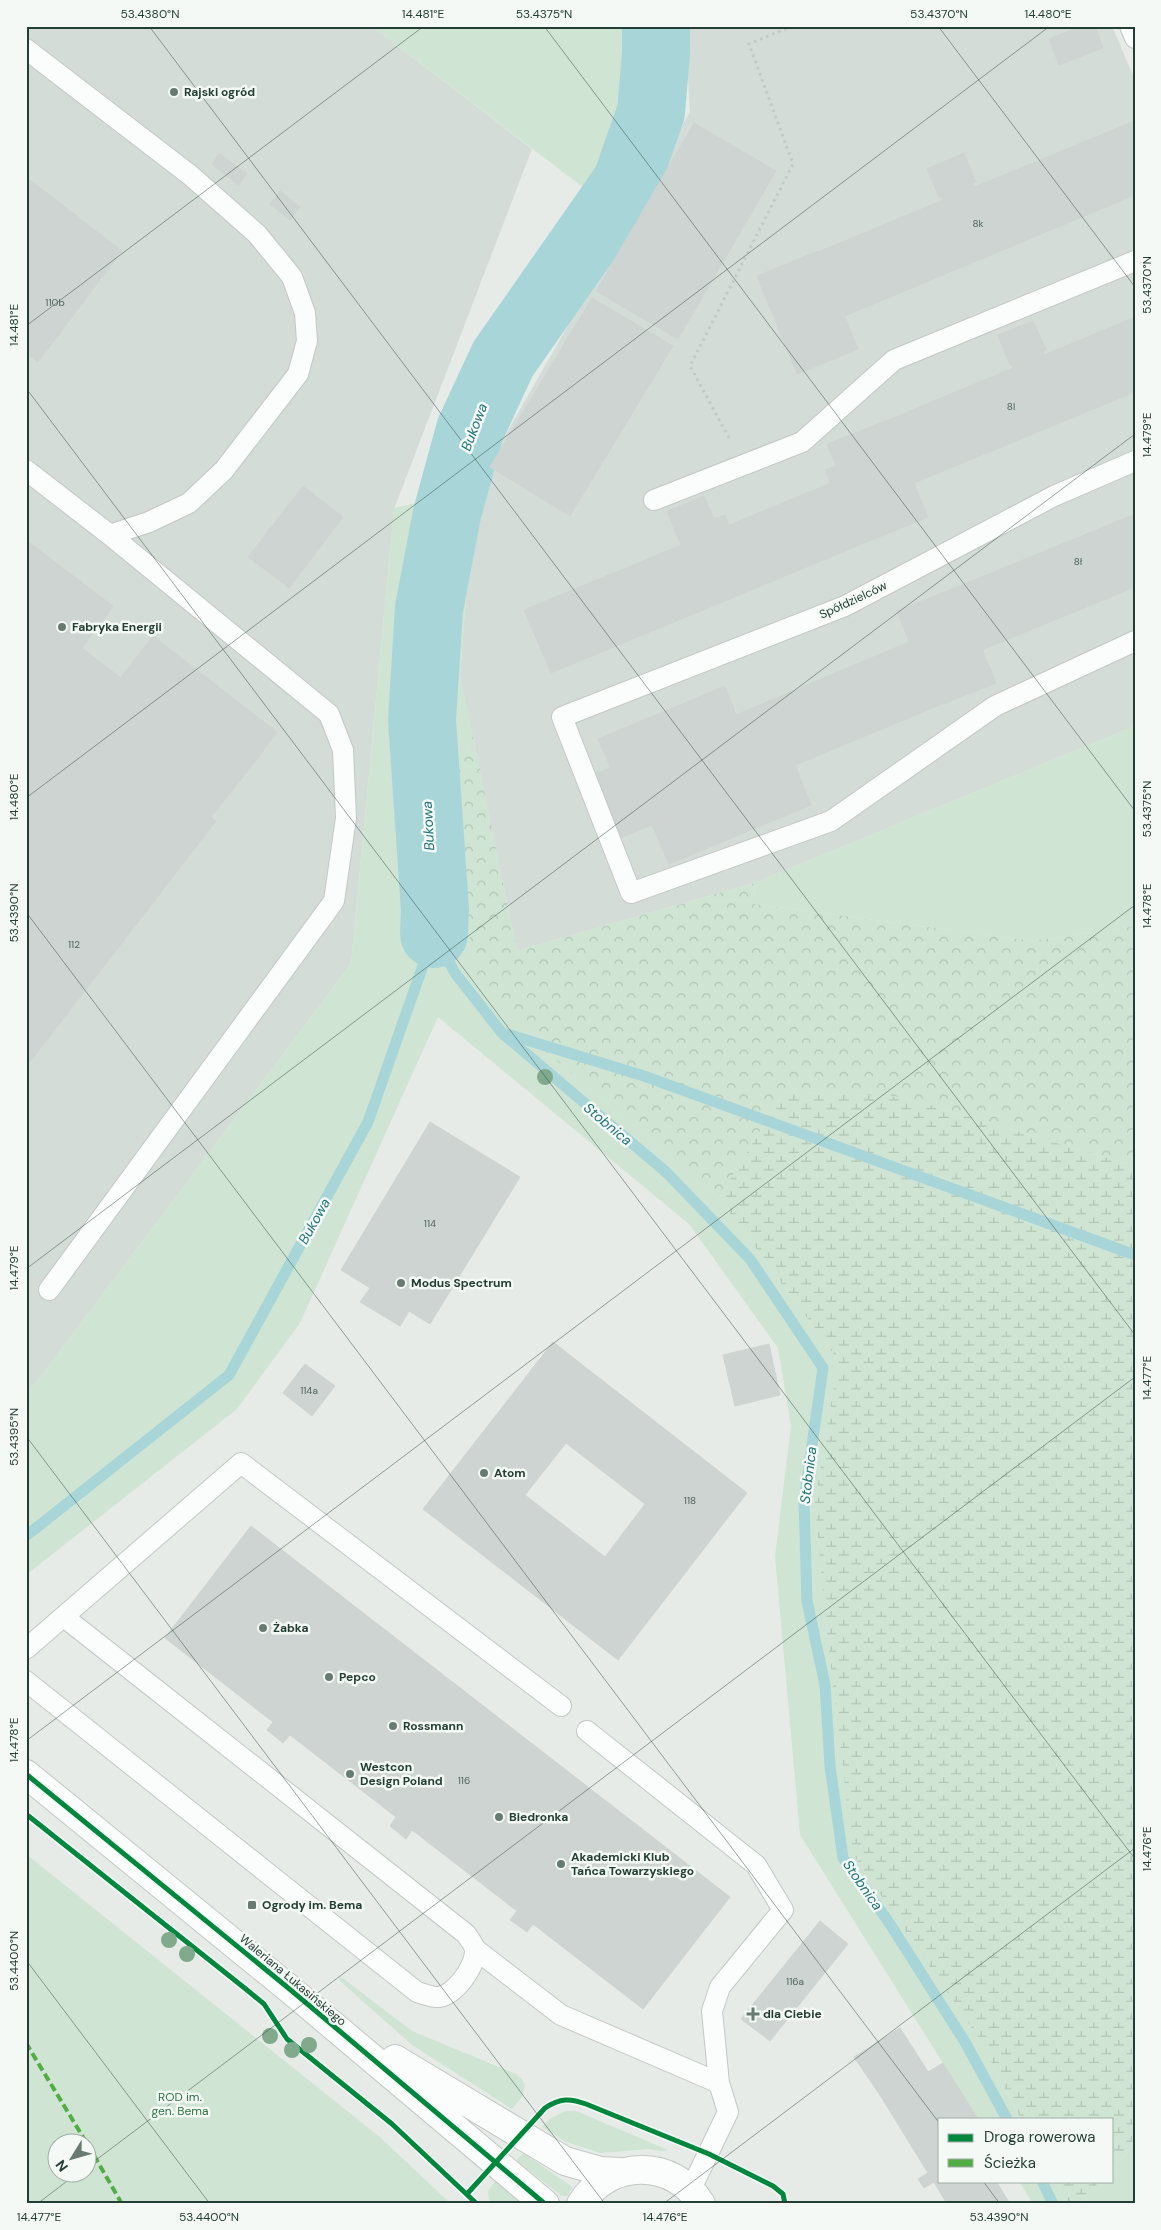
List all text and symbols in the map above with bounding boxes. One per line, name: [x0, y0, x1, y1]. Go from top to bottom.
text: 53.4380°N: [120, 6, 180, 22]
text: 14.481°E: [402, 6, 444, 22]
text: 53.4375°N: [516, 6, 572, 22]
text: 53.4370°N: [910, 6, 968, 22]
text: 14.480°E: [1024, 6, 1072, 22]
place label: Rajski ogród: [184, 84, 255, 100]
marker: Rajski ogród: [168, 86, 180, 98]
house number: 8k: [972, 217, 984, 230]
text: 53.4370°N: [1139, 256, 1155, 314]
house number: 110b: [45, 296, 65, 309]
text: 14.481°E: [6, 304, 22, 346]
water label: Bukowa: [457, 400, 491, 453]
house number: 8l: [1007, 400, 1015, 413]
text: 14.479°E: [1139, 412, 1155, 458]
house number: 8ł: [1074, 555, 1083, 568]
street label: Spółdzielców: [817, 577, 889, 623]
place label: Fabryka Energii: [72, 619, 162, 635]
marker: Fabryka Energii: [56, 621, 68, 633]
text: 14.480°E: [6, 773, 22, 821]
text: 53.4375°N: [1139, 781, 1155, 837]
water label: Bukowa: [418, 800, 438, 851]
text: 14.478°E: [1139, 883, 1155, 929]
text: 53.4390°N: [6, 884, 22, 942]
house number: 112: [68, 938, 80, 951]
water label: Stobnica: [580, 1099, 636, 1150]
water label: Bukowa: [294, 1195, 334, 1247]
house number: 114: [424, 1217, 436, 1230]
text: 14.479°E: [6, 1245, 22, 1291]
place label: Modus Spectrum: [411, 1275, 512, 1291]
marker: Modus Spectrum: [395, 1277, 407, 1289]
text: 14.477°E: [1139, 1356, 1155, 1400]
house number: 114a: [300, 1384, 318, 1397]
text: 53.4395°N: [6, 1408, 22, 1466]
water label: Stobnica: [796, 1445, 820, 1505]
place label: Atom: [494, 1465, 526, 1481]
marker: Atom: [478, 1467, 490, 1479]
house number: 118: [684, 1494, 696, 1507]
place label: Żabka: [273, 1620, 309, 1636]
marker: Żabka: [257, 1622, 269, 1634]
place label: Pepco: [339, 1669, 376, 1685]
marker: Pepco: [323, 1671, 335, 1683]
text: 14.478°E: [6, 1717, 22, 1763]
place label: Rossmann: [403, 1718, 463, 1734]
marker: Rossmann: [387, 1720, 399, 1732]
place label: Westcon Design Poland: [360, 1759, 443, 1789]
marker: Westcon Design Poland: [344, 1768, 356, 1780]
house number: 116: [458, 1774, 470, 1787]
place label: Biedronka: [509, 1809, 568, 1825]
marker: Biedronka: [493, 1811, 505, 1823]
text: 14.476°E: [1139, 1826, 1155, 1872]
place label: Akademicki Klub Tańca Towarzyskiego: [571, 1849, 694, 1879]
water label: Stobnica: [839, 1856, 887, 1914]
marker: Akademicki Klub Tańca Towarzyskiego: [555, 1858, 567, 1870]
place label: Ogrody im. Bema: [262, 1897, 362, 1913]
marker: Ogrody im. Bema: [246, 1899, 258, 1911]
text: 53.4400°N: [6, 1931, 22, 1991]
street label: Waleriana Łukasińskiego: [236, 1931, 350, 2029]
house number: 116a: [786, 1975, 804, 1988]
place label: dla Ciebie: [763, 2006, 822, 2022]
marker: dla Ciebie: [747, 2008, 759, 2020]
park label: ROD im. gen. Bema: [151, 2089, 209, 2119]
legend: [938, 2118, 1114, 2182]
text: Droga rowerowa: [984, 2127, 1095, 2147]
north arrow: [48, 2132, 98, 2182]
text: Ścieżka: [984, 2153, 1036, 2173]
text: N: [51, 2156, 72, 2175]
text: 14.477°E: [17, 2209, 61, 2225]
text: 53.4400°N: [179, 2209, 239, 2225]
text: 14.476°E: [642, 2209, 688, 2225]
text: 53.4390°N: [970, 2209, 1028, 2225]

